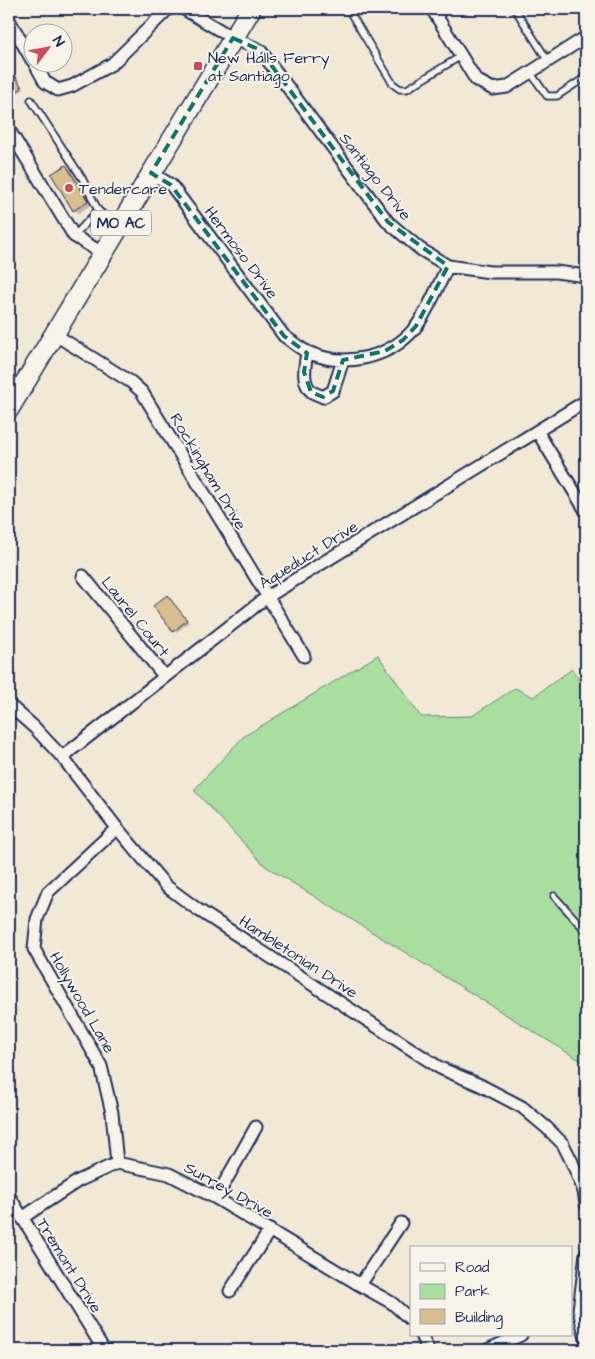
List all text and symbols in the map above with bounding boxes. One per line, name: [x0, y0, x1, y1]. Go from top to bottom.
north arrow: [22, 22, 72, 72]
text: N: [47, 33, 69, 51]
place label: New Halls Ferry at Santiago: [208, 47, 330, 88]
marker: New Halls Ferry at Santiago: [192, 60, 204, 72]
street label: Santiago Drive: [333, 128, 417, 226]
place label: Tendercare: [79, 178, 167, 200]
marker: Tendercare: [63, 182, 75, 194]
street label: Hermoso Drive: [199, 202, 283, 304]
road number: MO AC: [91, 210, 151, 236]
street label: Rockingham Drive: [164, 409, 252, 535]
street label: Aqueduct Drive: [255, 515, 363, 594]
street label: Laurel Court: [96, 572, 175, 662]
street label: Hambletonian Drive: [235, 910, 362, 1004]
street label: Hollywood Lane: [43, 948, 120, 1058]
street label: Surrey Drive: [180, 1156, 277, 1224]
street label: Tremont Drive: [31, 1214, 107, 1318]
legend: [410, 1246, 572, 1336]
text: Road: [455, 1257, 490, 1278]
text: Park: [455, 1281, 490, 1302]
text: Building: [455, 1307, 503, 1329]

